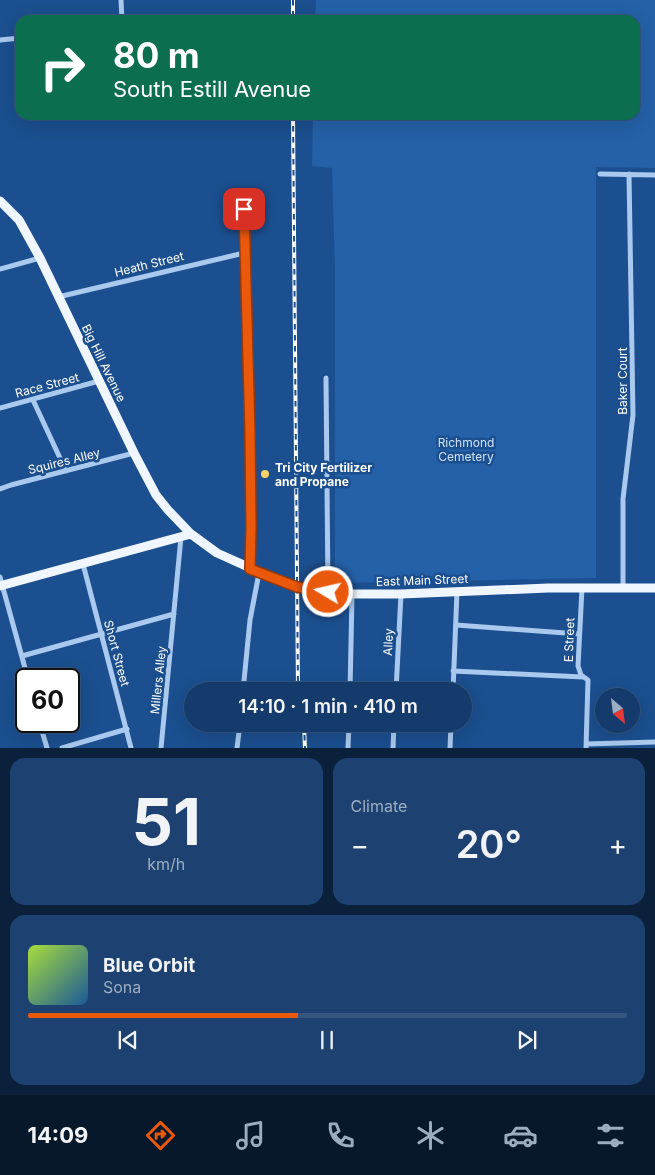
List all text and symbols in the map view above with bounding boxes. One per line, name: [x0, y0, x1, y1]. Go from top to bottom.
text: 80 m: [113, 34, 200, 76]
icon: right: [30, 35, 95, 100]
text: South Estill Avenue: [113, 76, 311, 102]
pin: [223, 188, 265, 230]
icon: arrive: [230, 195, 258, 223]
street label: Heath Street: [113, 248, 185, 280]
street label: Big Hill Avenue: [79, 322, 129, 404]
street label: Baker Court: [615, 347, 630, 415]
street label: Race Street: [13, 369, 81, 401]
park label: Richmond Cemetery: [438, 435, 494, 464]
street label: Squires Alley: [26, 445, 102, 477]
place label: Tri City Fertilizer and Propane: [275, 460, 372, 489]
marker: Tri City Fertilizer and Propane: [259, 468, 271, 480]
position arrow: [301, 565, 353, 617]
street label: East Main Street: [376, 571, 469, 589]
street label: E Street: [561, 617, 577, 662]
street label: Short Street: [101, 618, 133, 688]
street label: Alley: [380, 628, 396, 656]
street label: Millers Alley: [147, 645, 169, 715]
speed limit sign: 60: [15, 668, 80, 733]
north arrow: [595, 688, 640, 732]
map controls: [595, 688, 640, 733]
text: 14:10 · 1 min · 410 m: [238, 695, 418, 718]
text: 51: [131, 782, 201, 861]
text: Climate: [351, 796, 407, 816]
text: 20°: [456, 821, 522, 867]
text: −: [351, 828, 369, 862]
text: +: [608, 828, 627, 862]
text: km/h: [147, 854, 185, 874]
text: Blue Orbit: [103, 954, 195, 977]
text: Sona: [103, 977, 141, 997]
icon: previous: [114, 1026, 142, 1054]
icon: pause: [313, 1026, 341, 1054]
icon: next: [513, 1026, 541, 1054]
icon: directions: [143, 1118, 178, 1153]
icon: music: [233, 1118, 268, 1153]
icon: phone: [323, 1118, 358, 1153]
icon: climate: [413, 1118, 448, 1153]
icon: car: [503, 1118, 538, 1153]
icon: filters: [593, 1118, 628, 1153]
text: 14:09: [27, 1122, 88, 1148]

